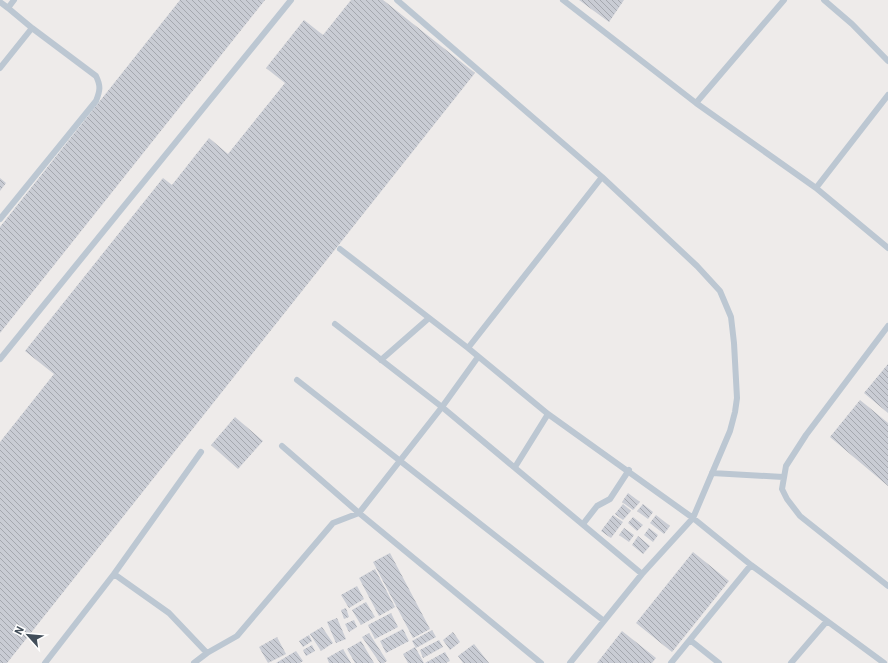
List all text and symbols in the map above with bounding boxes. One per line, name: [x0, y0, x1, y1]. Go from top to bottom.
north arrow: [8, 615, 48, 655]
text: N: [11, 624, 27, 637]

